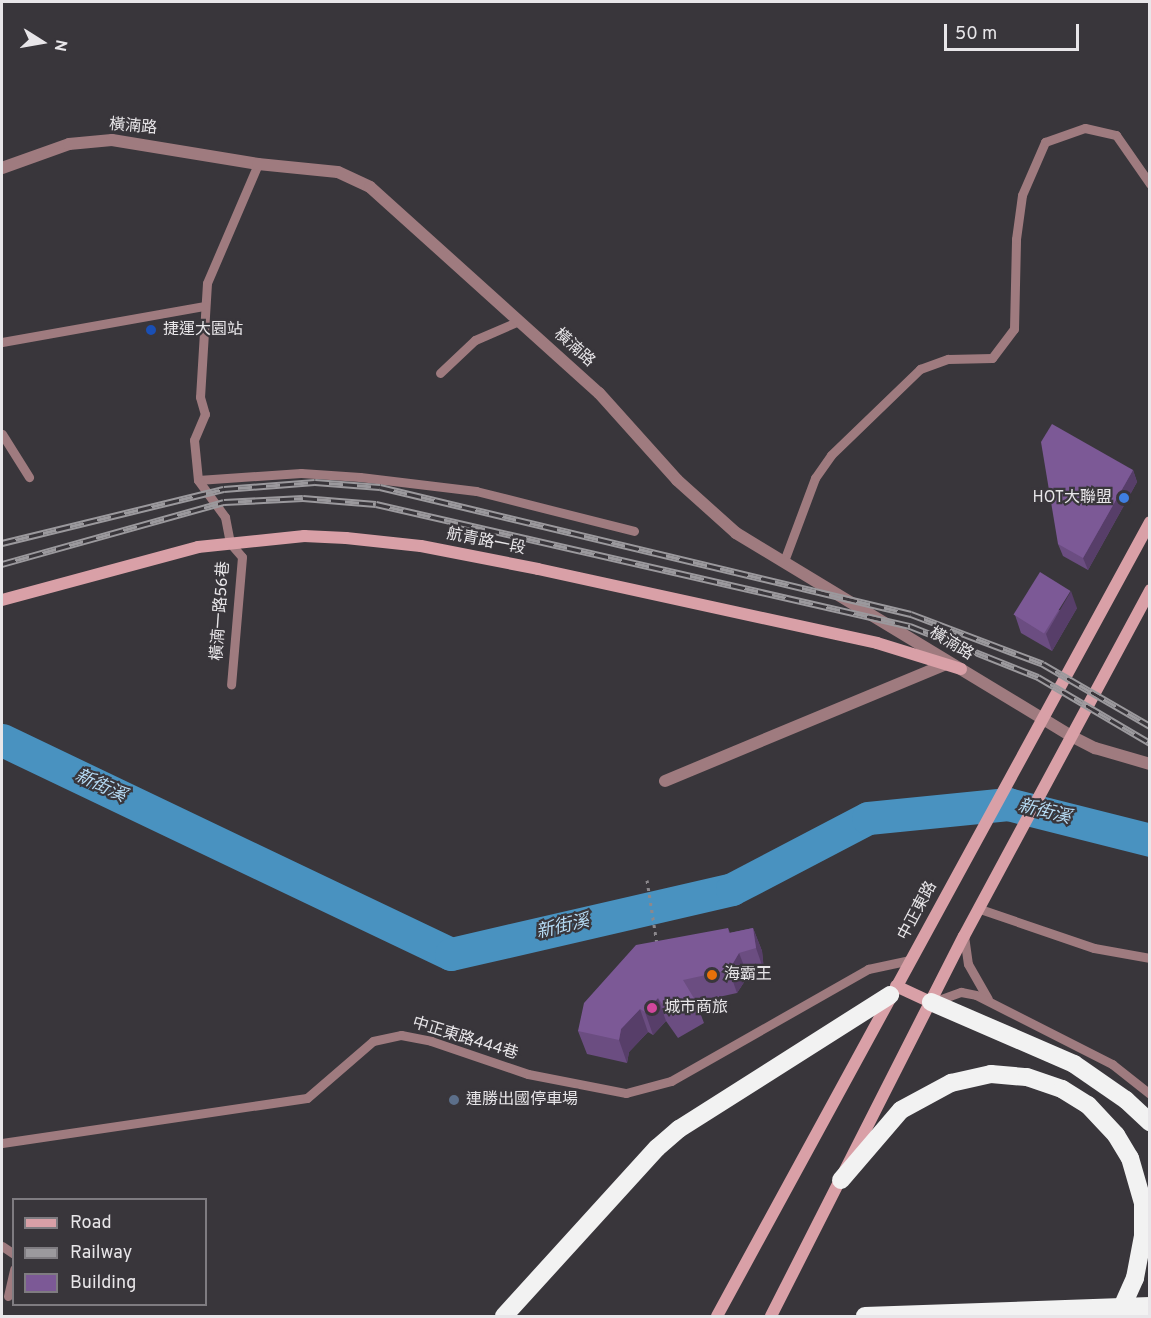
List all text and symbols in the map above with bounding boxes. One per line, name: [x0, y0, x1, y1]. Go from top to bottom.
north arrow: [12, 12, 72, 72]
scale bar: [947, 12, 1082, 50]
text: 50 m: [955, 23, 997, 46]
text: N: [49, 38, 71, 53]
street label: 橫湳路: [108, 115, 158, 139]
place label: 捷運大園站: [163, 320, 243, 340]
marker: 捷運大園站: [144, 323, 158, 337]
street label: 橫湳路: [550, 325, 598, 371]
place label: HOT大聯盟: [1033, 488, 1112, 508]
marker: HOT大聯盟: [1117, 491, 1131, 505]
street label: 航青路一段: [445, 525, 527, 559]
street label: 橫湳一路56巷: [208, 561, 234, 661]
street label: 橫湳路: [925, 623, 977, 665]
water label: 新街溪: [71, 766, 129, 808]
water label: 新街溪: [1015, 796, 1073, 830]
street label: 中正東路: [895, 878, 941, 944]
water label: 新街溪: [534, 911, 592, 945]
place label: 海霸王: [724, 965, 772, 985]
marker: 海霸王: [705, 968, 719, 982]
place label: 城市商旅: [664, 998, 728, 1018]
marker: 城市商旅: [645, 1001, 659, 1015]
street label: 中正東路444巷: [410, 1014, 520, 1064]
place label: 連勝出國停車場: [466, 1090, 578, 1110]
marker: 連勝出國停車場: [447, 1093, 461, 1107]
legend: [12, 1198, 207, 1306]
text: Road: [70, 1212, 112, 1235]
text: Railway: [70, 1242, 132, 1265]
text: Building: [70, 1272, 136, 1295]

